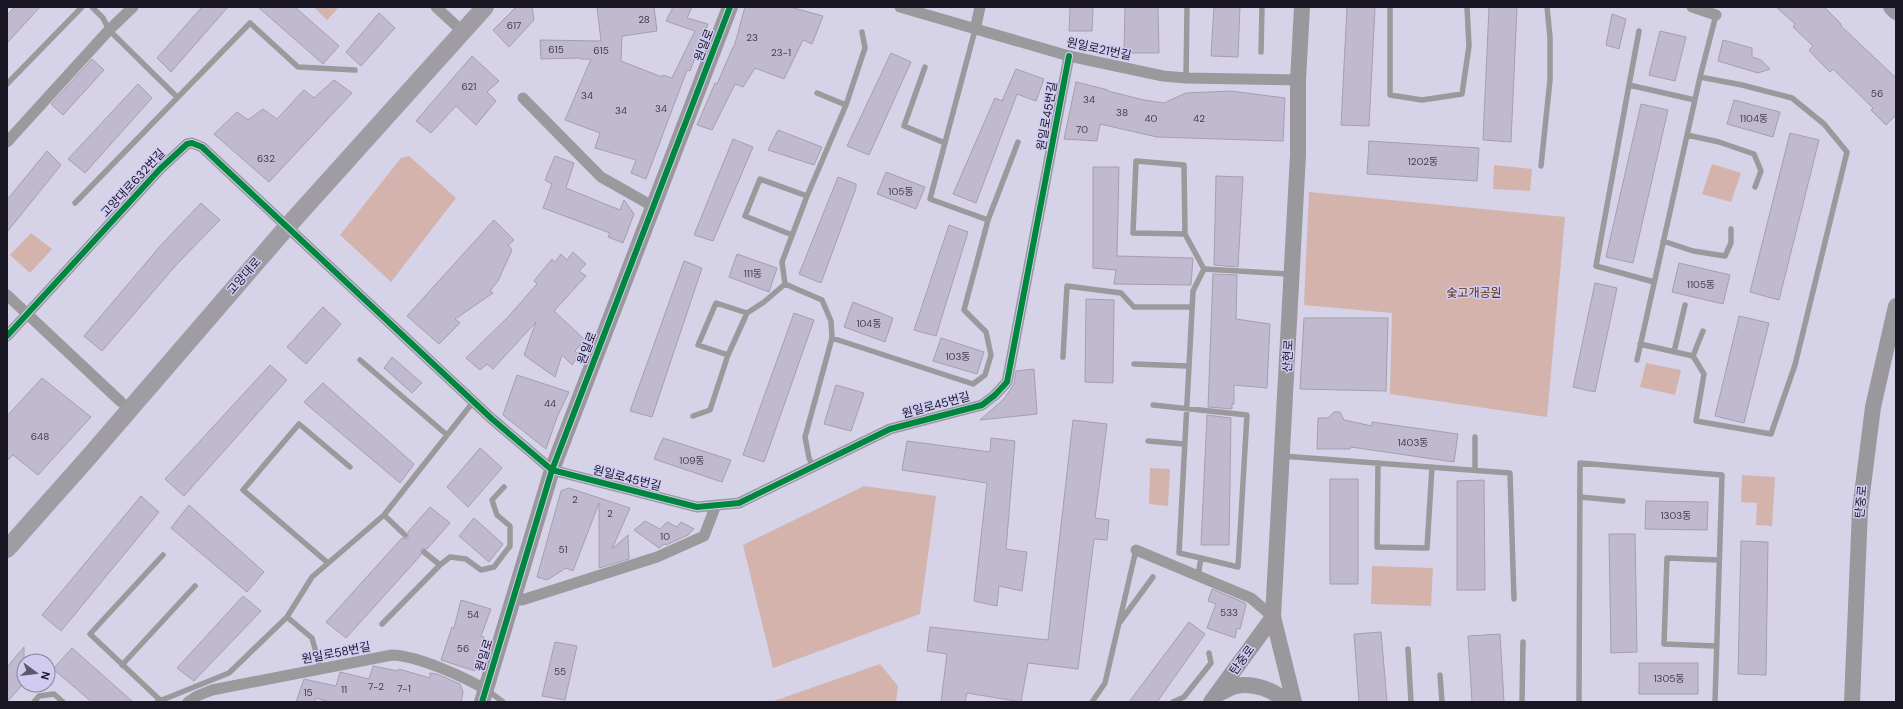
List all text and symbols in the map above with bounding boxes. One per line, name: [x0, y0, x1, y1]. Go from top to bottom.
house number: 28: [638, 13, 650, 26]
house number: 617: [507, 19, 521, 32]
street label: 원일로: [691, 27, 717, 63]
house number: 23: [746, 31, 758, 44]
street label: 원일로21번길: [1065, 34, 1133, 64]
house number: 615: [548, 43, 564, 56]
house number: 615: [593, 44, 609, 57]
house number: 23-1: [771, 46, 791, 59]
house number: 621: [462, 80, 476, 93]
street label: 원일로45번길: [1033, 80, 1061, 152]
house number: 56: [1871, 87, 1883, 100]
house number: 34: [581, 89, 593, 102]
house number: 34: [1083, 93, 1095, 106]
house number: 34: [655, 102, 667, 115]
house number: 34: [615, 104, 627, 117]
house number: 38: [1116, 106, 1128, 119]
house number: 40: [1145, 112, 1158, 125]
house number: 42: [1193, 112, 1205, 125]
house number: 1104동: [1740, 112, 1768, 125]
house number: 70: [1076, 123, 1088, 136]
street label: 고양대로632번길: [97, 145, 169, 221]
house number: 632: [257, 152, 275, 165]
house number: 1202동: [1408, 155, 1438, 168]
house number: 105동: [888, 185, 914, 198]
street label: 고양대로: [223, 254, 265, 298]
house number: 111동: [744, 267, 762, 280]
house number: 1105동: [1687, 278, 1715, 291]
park label: 숯고개공원: [1446, 285, 1502, 301]
house number: 104동: [856, 317, 882, 330]
street label: 원일로: [574, 330, 600, 366]
street label: 산현로: [1279, 339, 1297, 373]
house number: 103동: [945, 350, 971, 363]
street label: 원일로45번길: [900, 388, 972, 422]
house number: 44: [544, 397, 556, 410]
house number: 648: [31, 430, 49, 443]
house number: 1403동: [1397, 436, 1429, 449]
house number: 109동: [679, 454, 705, 467]
street label: 원일로45번길: [591, 462, 663, 494]
street label: 탄중로: [1852, 485, 1870, 519]
house number: 2: [572, 493, 578, 506]
house number: 2: [607, 507, 613, 520]
house number: 1303동: [1661, 509, 1691, 522]
house number: 10: [660, 530, 670, 543]
house number: 51: [558, 543, 568, 556]
house number: 533: [1220, 606, 1238, 619]
house number: 54: [467, 608, 479, 621]
street label: 원일로: [472, 637, 496, 673]
street label: 원일로58번길: [300, 638, 372, 668]
house number: 56: [457, 642, 469, 655]
street label: 탄중로: [1226, 642, 1258, 678]
north arrow: [16, 653, 56, 693]
house number: 55: [554, 665, 566, 678]
text: N: [38, 670, 53, 681]
house number: 1305동: [1653, 672, 1685, 685]
house number: 7-2: [368, 680, 384, 693]
house number: 7-1: [397, 682, 411, 695]
house number: 11: [341, 683, 347, 696]
house number: 15: [303, 686, 313, 699]

